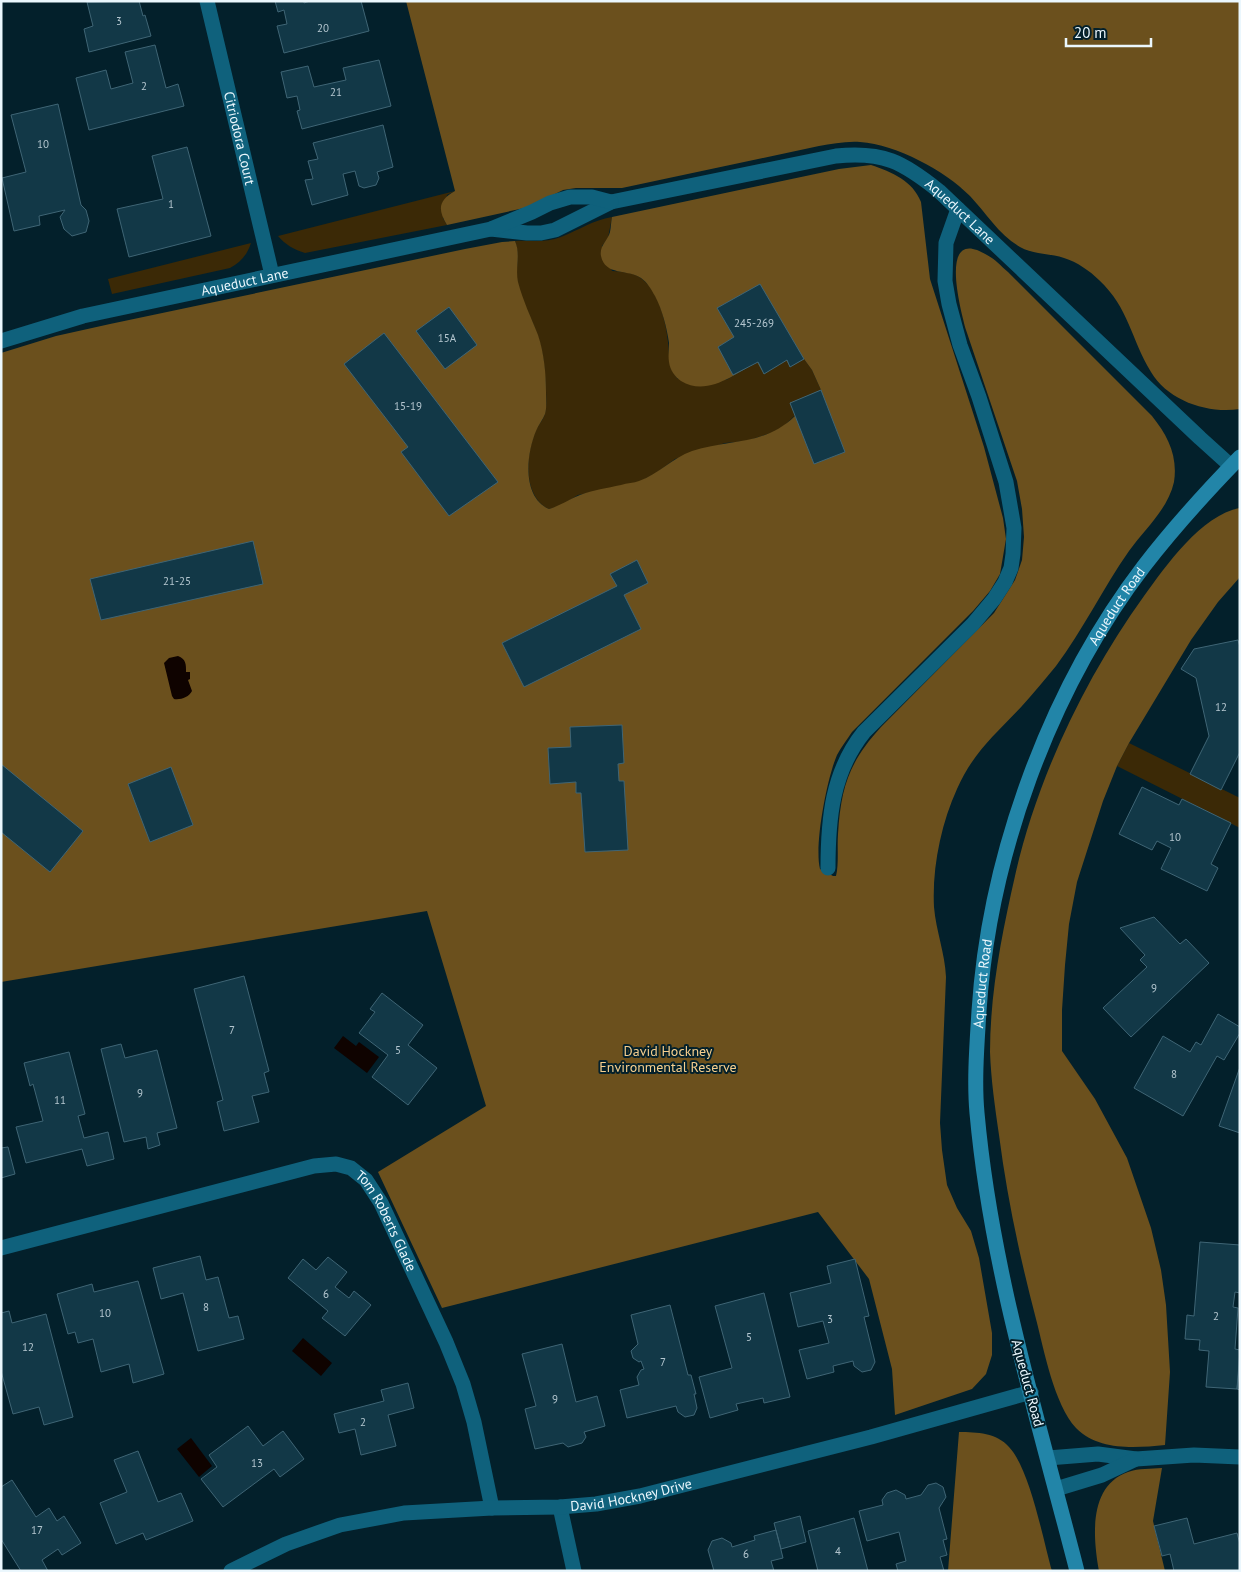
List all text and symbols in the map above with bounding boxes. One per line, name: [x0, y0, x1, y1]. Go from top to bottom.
house number: 3: [116, 14, 122, 28]
scale bar: [1066, 15, 1151, 47]
house number: 20: [317, 21, 329, 35]
text: 20 m: [1074, 23, 1107, 42]
house number: 2: [141, 79, 147, 93]
house number: 21: [330, 85, 342, 99]
street label: Citriodora Court: [220, 90, 259, 187]
house number: 10: [37, 137, 49, 151]
street label: Aqueduct Lane: [922, 174, 999, 248]
house number: 1: [168, 197, 174, 211]
street label: Aqueduct Lane: [199, 263, 290, 300]
house number: 245-269: [734, 316, 774, 330]
house number: 15A: [438, 331, 457, 345]
house number: 15-19: [394, 399, 422, 413]
street label: Aqueduct Road: [1084, 563, 1149, 648]
house number: 21-25: [163, 574, 191, 588]
house number: 12: [1215, 700, 1227, 714]
house number: 10: [1169, 830, 1181, 844]
street label: Aqueduct Road: [969, 938, 996, 1029]
house number: 9: [1151, 981, 1157, 995]
house number: 7: [229, 1023, 235, 1037]
park label: David Hockney Environmental Reserve: [599, 1042, 737, 1076]
house number: 5: [395, 1043, 401, 1057]
house number: 8: [1171, 1067, 1177, 1081]
house number: 9: [137, 1086, 143, 1100]
house number: 11: [54, 1093, 66, 1107]
street label: Tom Roberts Glade: [352, 1166, 421, 1274]
house number: 6: [323, 1287, 329, 1301]
house number: 8: [203, 1300, 209, 1314]
house number: 10: [99, 1306, 111, 1320]
house number: 2: [1213, 1309, 1219, 1323]
house number: 3: [827, 1312, 833, 1326]
house number: 5: [746, 1330, 752, 1344]
street label: Aqueduct Road: [1008, 1337, 1048, 1429]
house number: 12: [22, 1340, 34, 1354]
house number: 7: [660, 1355, 666, 1369]
house number: 9: [552, 1392, 558, 1406]
house number: 2: [360, 1415, 366, 1429]
house number: 13: [251, 1456, 263, 1470]
street label: David Hockney Drive: [570, 1474, 694, 1515]
house number: 17: [31, 1523, 43, 1537]
house number: 4: [835, 1544, 841, 1558]
house number: 6: [743, 1547, 749, 1561]

